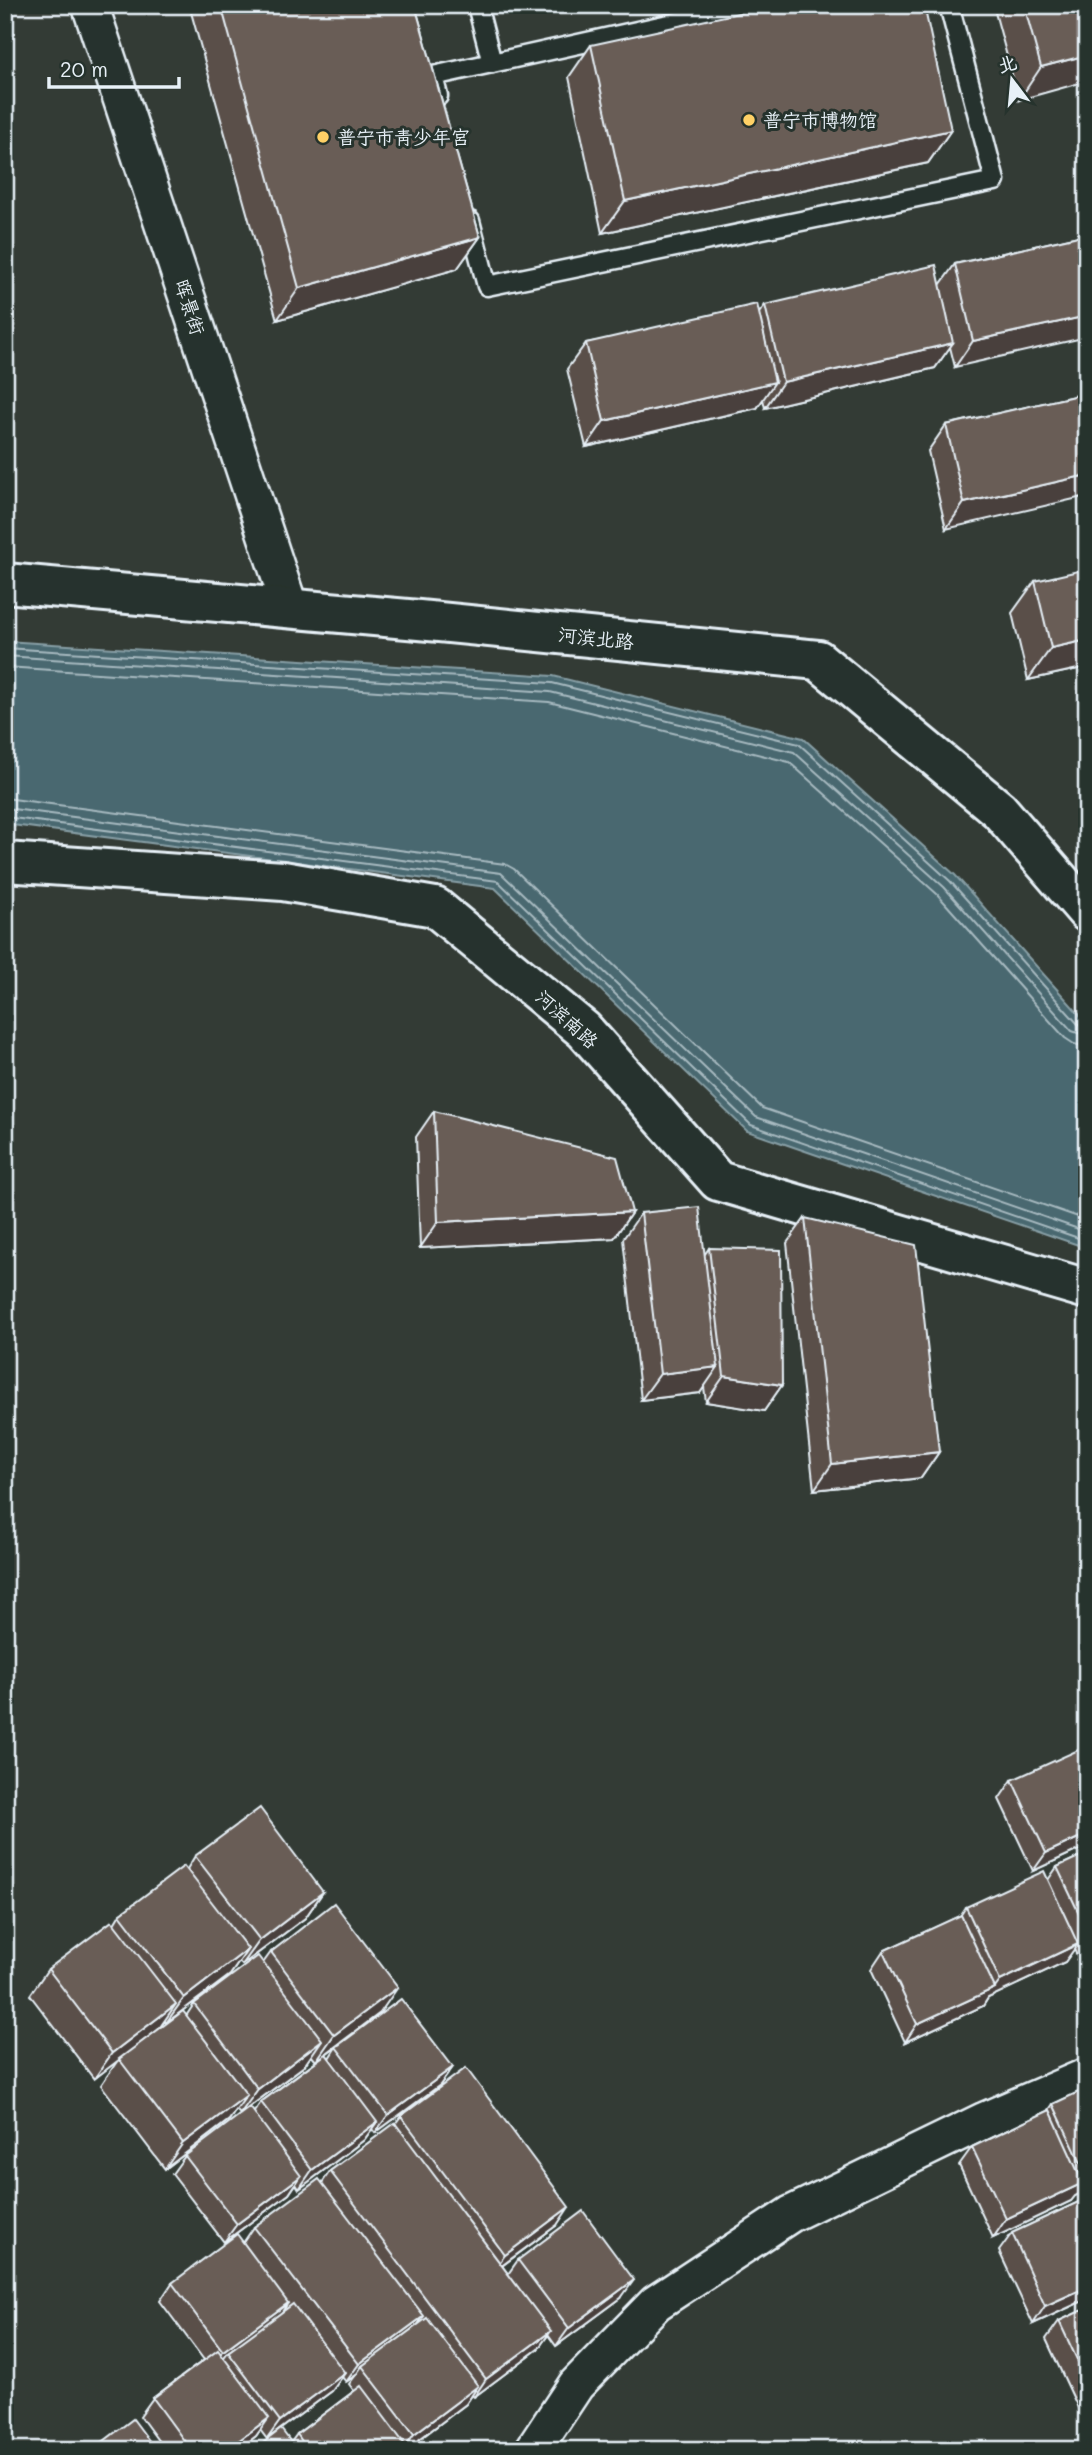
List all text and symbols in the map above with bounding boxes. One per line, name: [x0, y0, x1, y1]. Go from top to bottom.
scale bar: [49, 46, 178, 90]
north arrow: [976, 46, 1046, 116]
text: 北: [995, 49, 1020, 78]
text: 20 m: [60, 55, 108, 82]
place label: 普宁市博物馆: [763, 107, 877, 132]
marker: 普宁市博物馆: [741, 112, 757, 128]
place label: 普宁市青少年宫: [337, 124, 470, 149]
marker: 普宁市青少年宫: [315, 129, 331, 145]
street label: 晖景街: [170, 276, 211, 338]
street label: 河滨北路: [557, 621, 635, 654]
street label: 河滨南路: [531, 984, 604, 1053]

